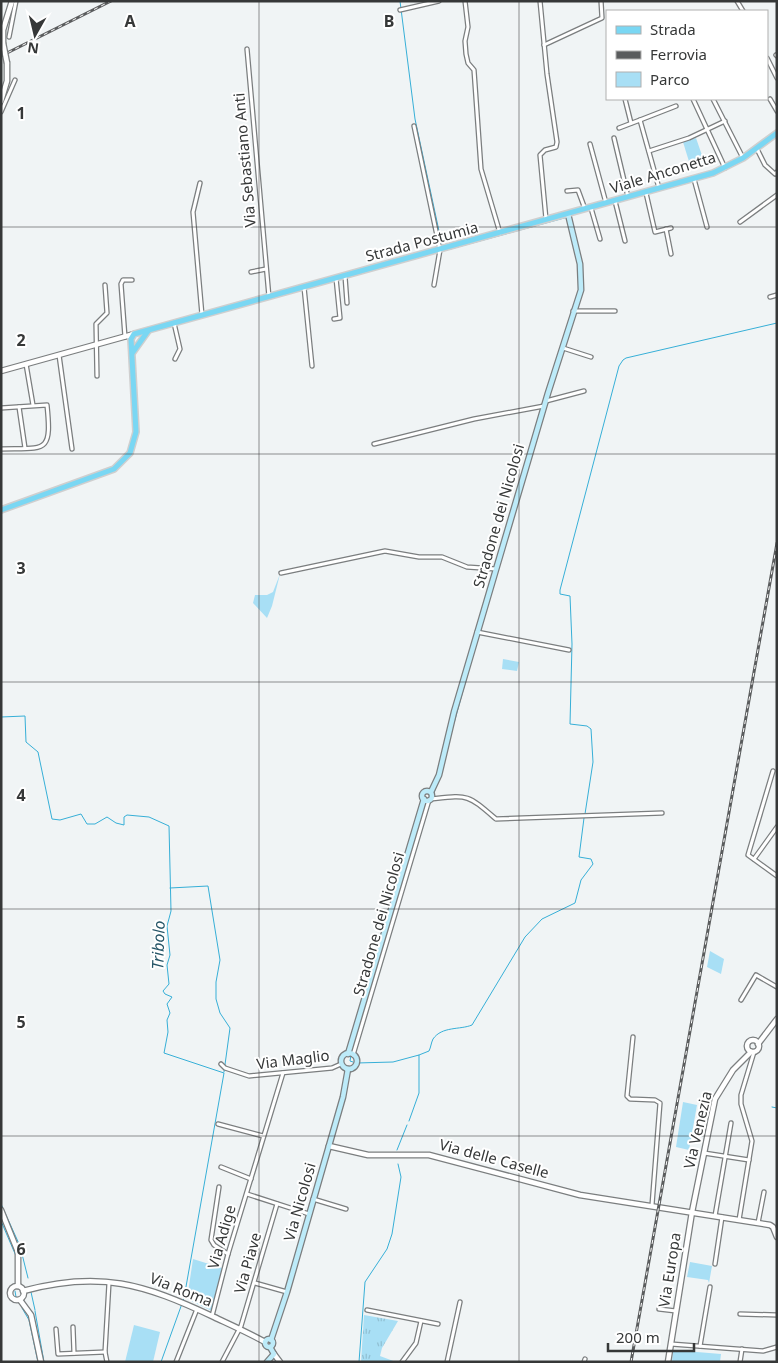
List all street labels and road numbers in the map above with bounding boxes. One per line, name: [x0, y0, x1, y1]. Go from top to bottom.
street label: Via Sebastiano Anti: [228, 92, 260, 228]
street label: Viale Anconetta: [607, 146, 718, 198]
street label: Strada Postumia: [363, 216, 480, 266]
street label: Stradone dei Nicolosi: [468, 441, 528, 590]
street label: Stradone dei Nicolosi: [348, 849, 408, 998]
street label: Via Maglio: [255, 1045, 330, 1073]
street label: Via Venezia: [678, 1089, 716, 1171]
street label: Via delle Caselle: [437, 1134, 551, 1182]
street label: Via Nicolosi: [278, 1160, 320, 1243]
street label: Via Adige: [202, 1202, 240, 1271]
street label: Via Piave: [229, 1230, 265, 1296]
street label: Via Europa: [653, 1231, 685, 1309]
street label: Via Roma: [147, 1267, 216, 1311]

